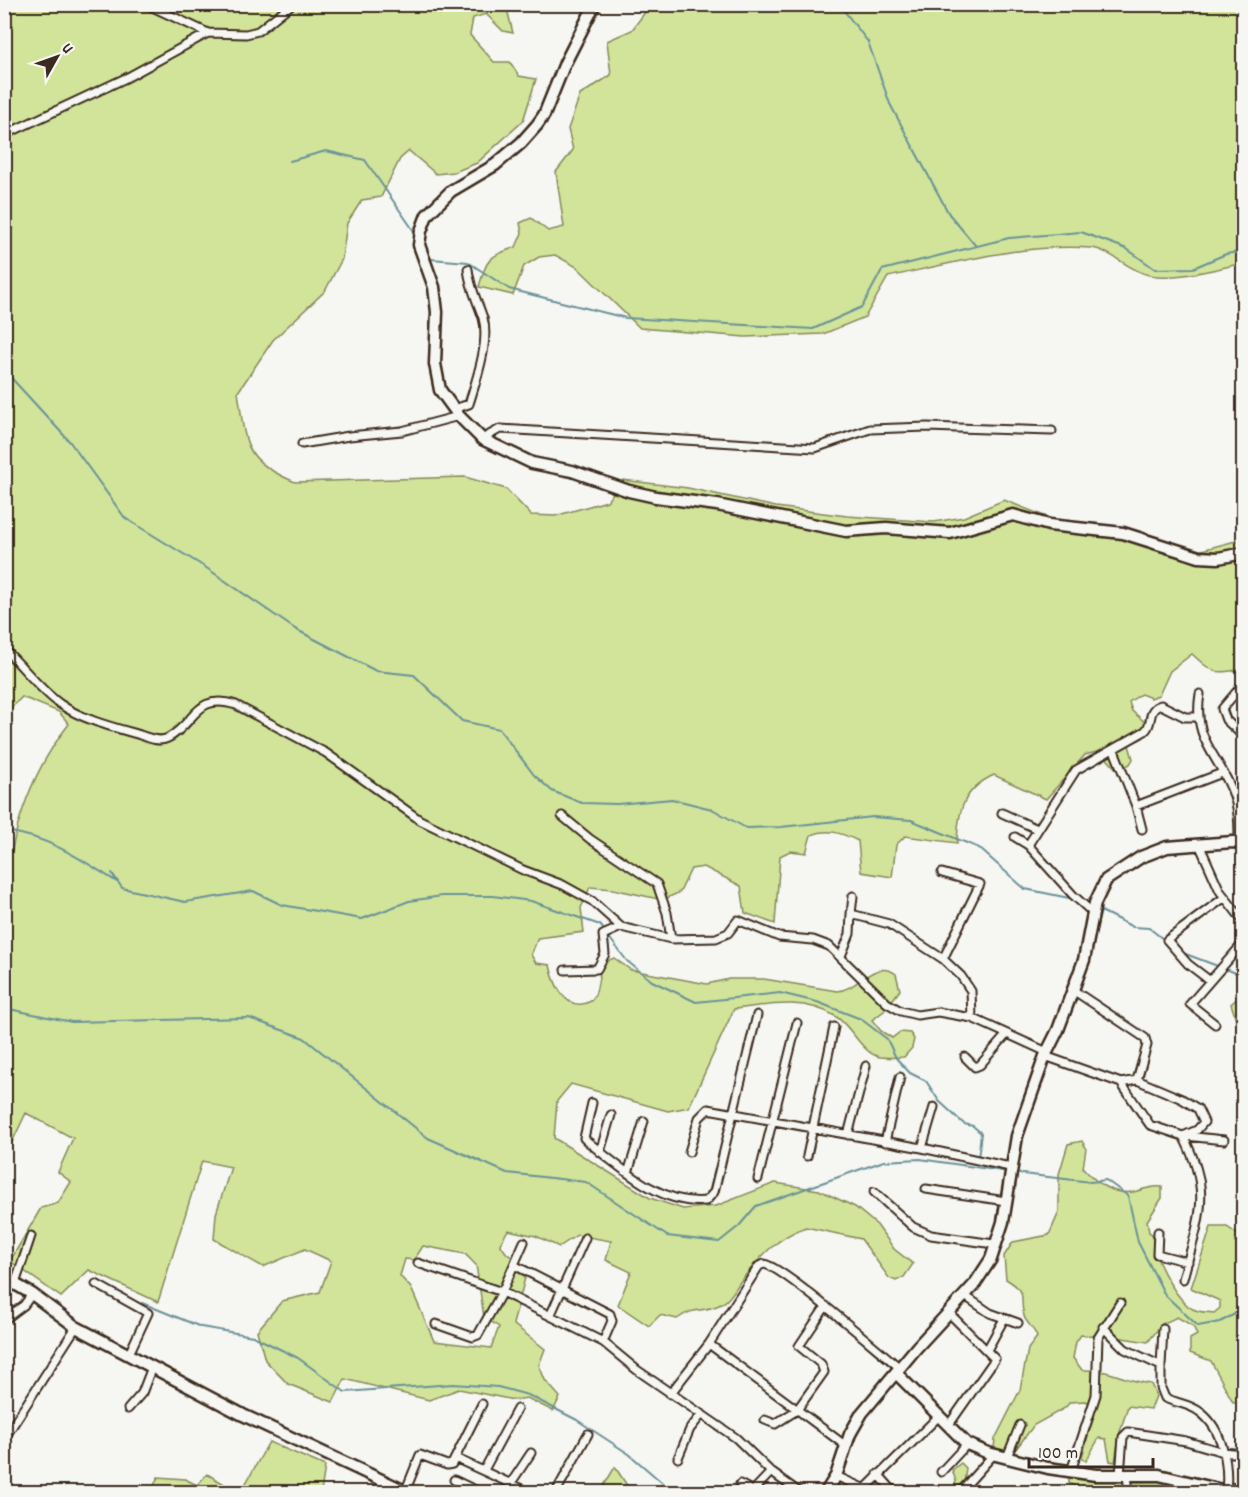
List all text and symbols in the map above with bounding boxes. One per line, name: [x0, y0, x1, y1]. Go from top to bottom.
north arrow: [27, 27, 87, 87]
text: U: [55, 39, 78, 60]
scale bar: [1029, 1431, 1154, 1469]
text: 100 m: [1038, 1442, 1078, 1467]

